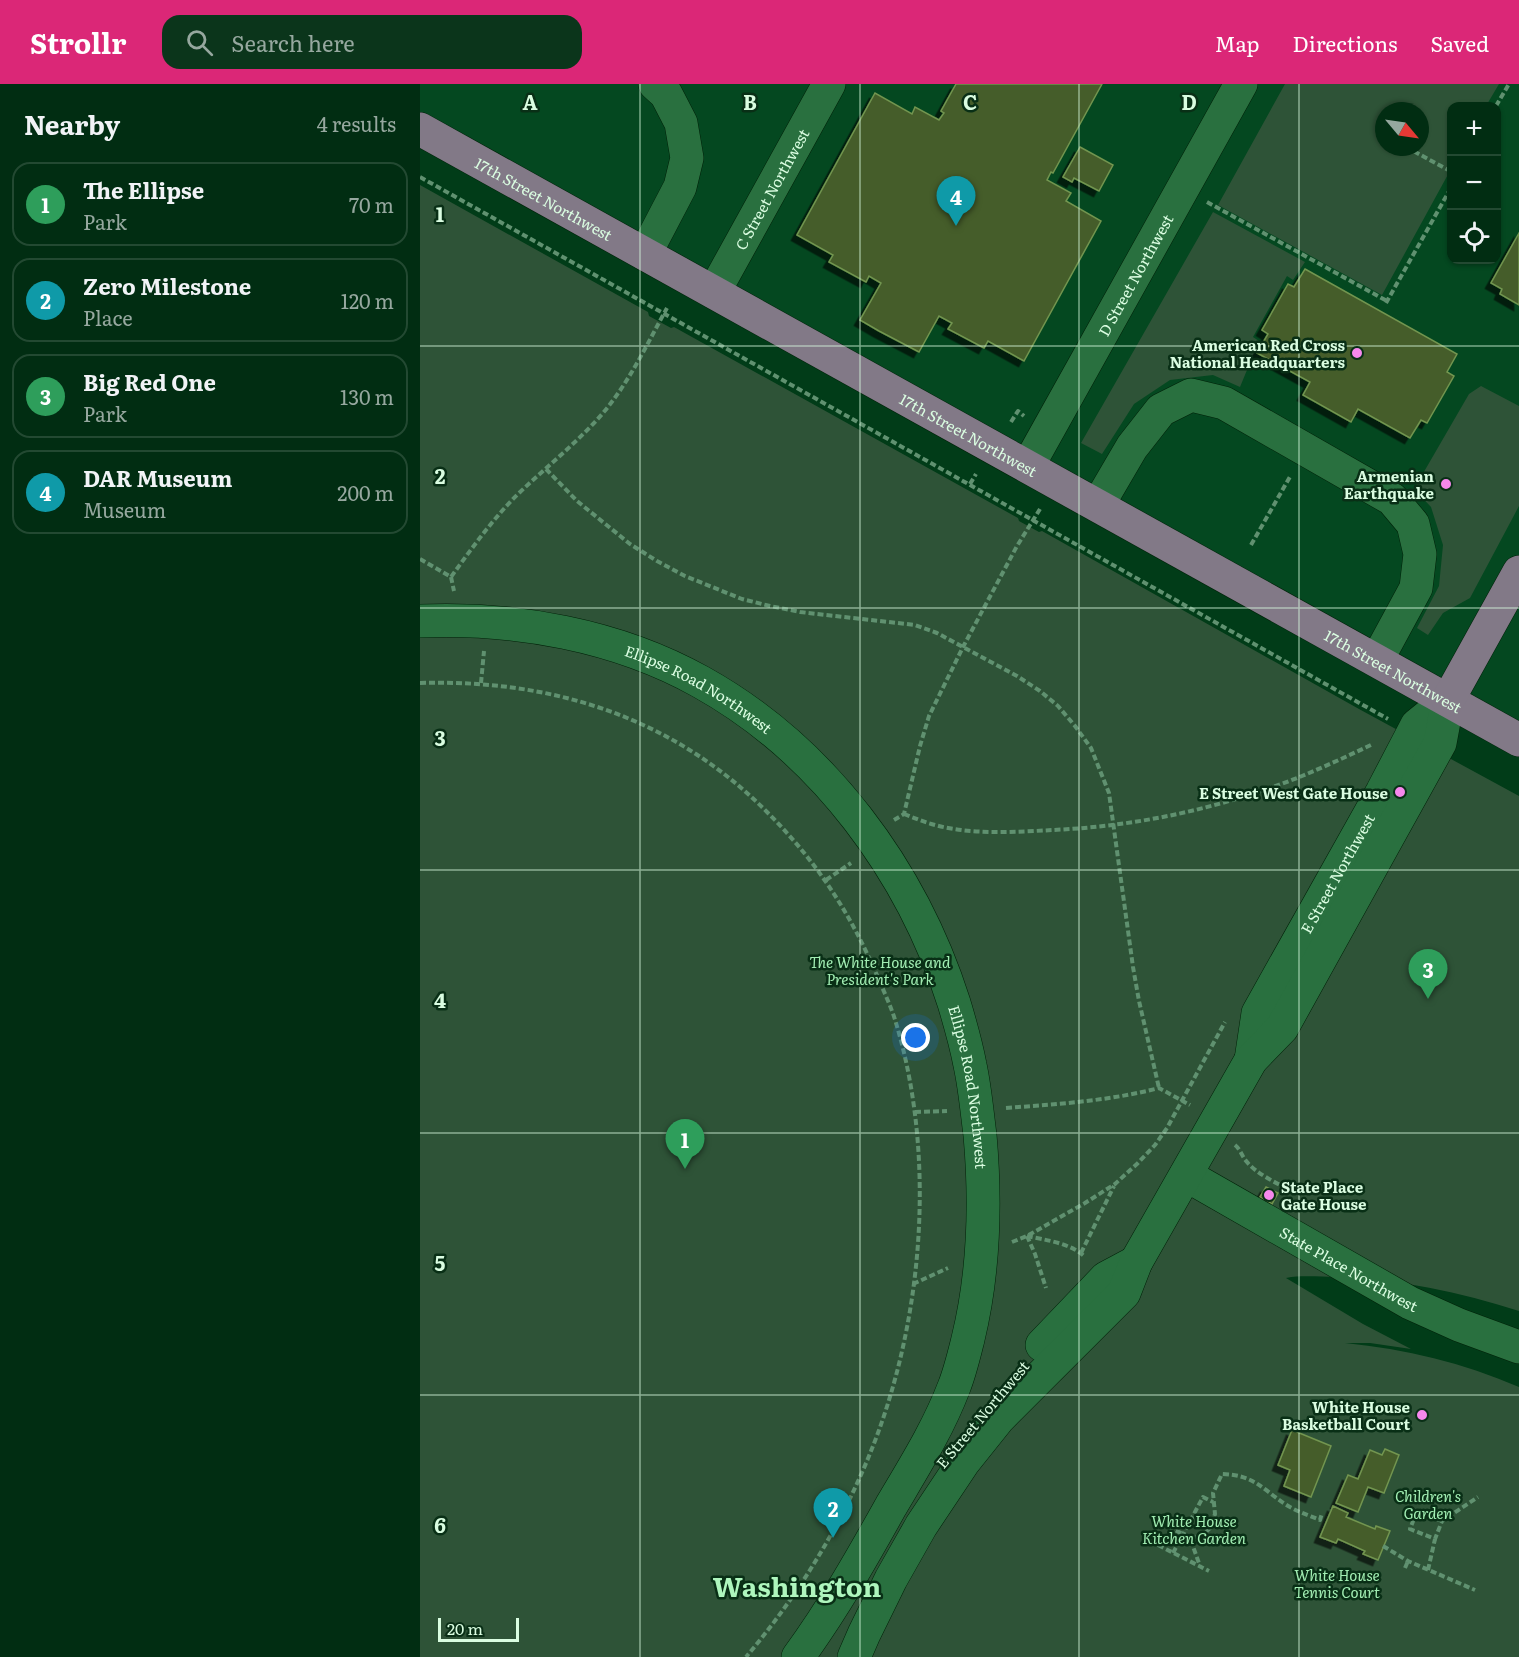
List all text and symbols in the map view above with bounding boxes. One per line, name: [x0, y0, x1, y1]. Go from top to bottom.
search box: [162, 15, 582, 69]
text: Strollr: [30, 21, 126, 63]
icon: search: [183, 26, 216, 59]
text: Search here: [231, 26, 355, 59]
text: Map: [1215, 27, 1260, 58]
text: Directions: [1293, 27, 1398, 58]
text: Saved: [1431, 27, 1489, 58]
text: A: [522, 86, 538, 116]
text: B: [743, 86, 757, 116]
text: C: [963, 86, 977, 116]
text: D: [1181, 86, 1197, 116]
north arrow: [1375, 102, 1429, 156]
map controls: [1447, 102, 1501, 264]
button: +: [1447, 102, 1501, 156]
text: Nearby: [24, 104, 120, 143]
text: 4 results: [317, 108, 396, 138]
street label: C Street Northwest: [728, 124, 814, 254]
street label: 17th Street Northwest: [471, 150, 617, 246]
button: −: [1447, 156, 1501, 210]
text: The Ellipse: [83, 173, 204, 206]
pin: 4: [936, 176, 976, 226]
text: 1: [41, 189, 50, 219]
text: 70 m: [349, 189, 394, 219]
text: 1: [436, 198, 444, 228]
text: Park: [83, 206, 127, 236]
street label: D Street Northwest: [1091, 210, 1178, 340]
button: locate: [1447, 210, 1501, 264]
text: Zero Milestone: [83, 269, 251, 302]
text: 2: [40, 285, 51, 315]
text: 120 m: [341, 285, 394, 315]
text: Place: [83, 302, 133, 332]
place label: American Red Cross National Headquarters: [1170, 333, 1346, 373]
marker: American Red Cross National Headquarters: [1350, 346, 1364, 360]
text: Big Red One: [83, 365, 216, 398]
text: 3: [40, 381, 51, 411]
text: 130 m: [340, 381, 394, 411]
street label: 17th Street Northwest: [896, 387, 1042, 482]
text: Park: [83, 398, 127, 428]
text: 2: [435, 460, 446, 490]
text: DAR Museum: [83, 461, 232, 494]
place label: Armenian Earthquake: [1344, 464, 1435, 504]
text: 4: [39, 477, 52, 507]
text: 200 m: [337, 477, 394, 507]
marker: Armenian Earthquake: [1439, 477, 1453, 491]
text: Museum: [83, 494, 166, 524]
street label: 17th Street Northwest: [1321, 623, 1467, 718]
street label: Ellipse Road Northwest: [622, 638, 778, 738]
text: 3: [434, 722, 446, 752]
place label: E Street West Gate House: [1199, 781, 1389, 804]
marker: E Street West Gate House: [1393, 785, 1407, 799]
street label: E Street Northwest: [1294, 809, 1379, 937]
park label: The White House and President's Park: [809, 950, 951, 990]
pin: 3: [1408, 950, 1448, 999]
text: 4: [434, 984, 446, 1014]
street label: Ellipse Road Northwest: [944, 1002, 994, 1170]
your location: [901, 1023, 930, 1052]
pin: 1: [666, 1120, 704, 1169]
place label: State Place Gate House: [1281, 1175, 1367, 1215]
marker: State Place Gate House: [1262, 1188, 1276, 1202]
street label: State Place Northwest: [1276, 1220, 1422, 1317]
text: 5: [435, 1247, 446, 1277]
street label: E Street Northwest: [930, 1355, 1034, 1473]
place label: White House Basketball Court: [1282, 1395, 1411, 1435]
marker: White House Basketball Court: [1415, 1408, 1429, 1422]
park label: Children's Garden: [1395, 1484, 1461, 1524]
pin: 2: [814, 1488, 852, 1538]
text: 6: [434, 1509, 446, 1539]
park label: White House Kitchen Garden: [1142, 1509, 1246, 1549]
park label: White House Tennis Court: [1294, 1563, 1380, 1603]
district label: Washington: [713, 1565, 881, 1605]
scale bar: [438, 1615, 519, 1642]
text: 20 m: [447, 1616, 483, 1640]

